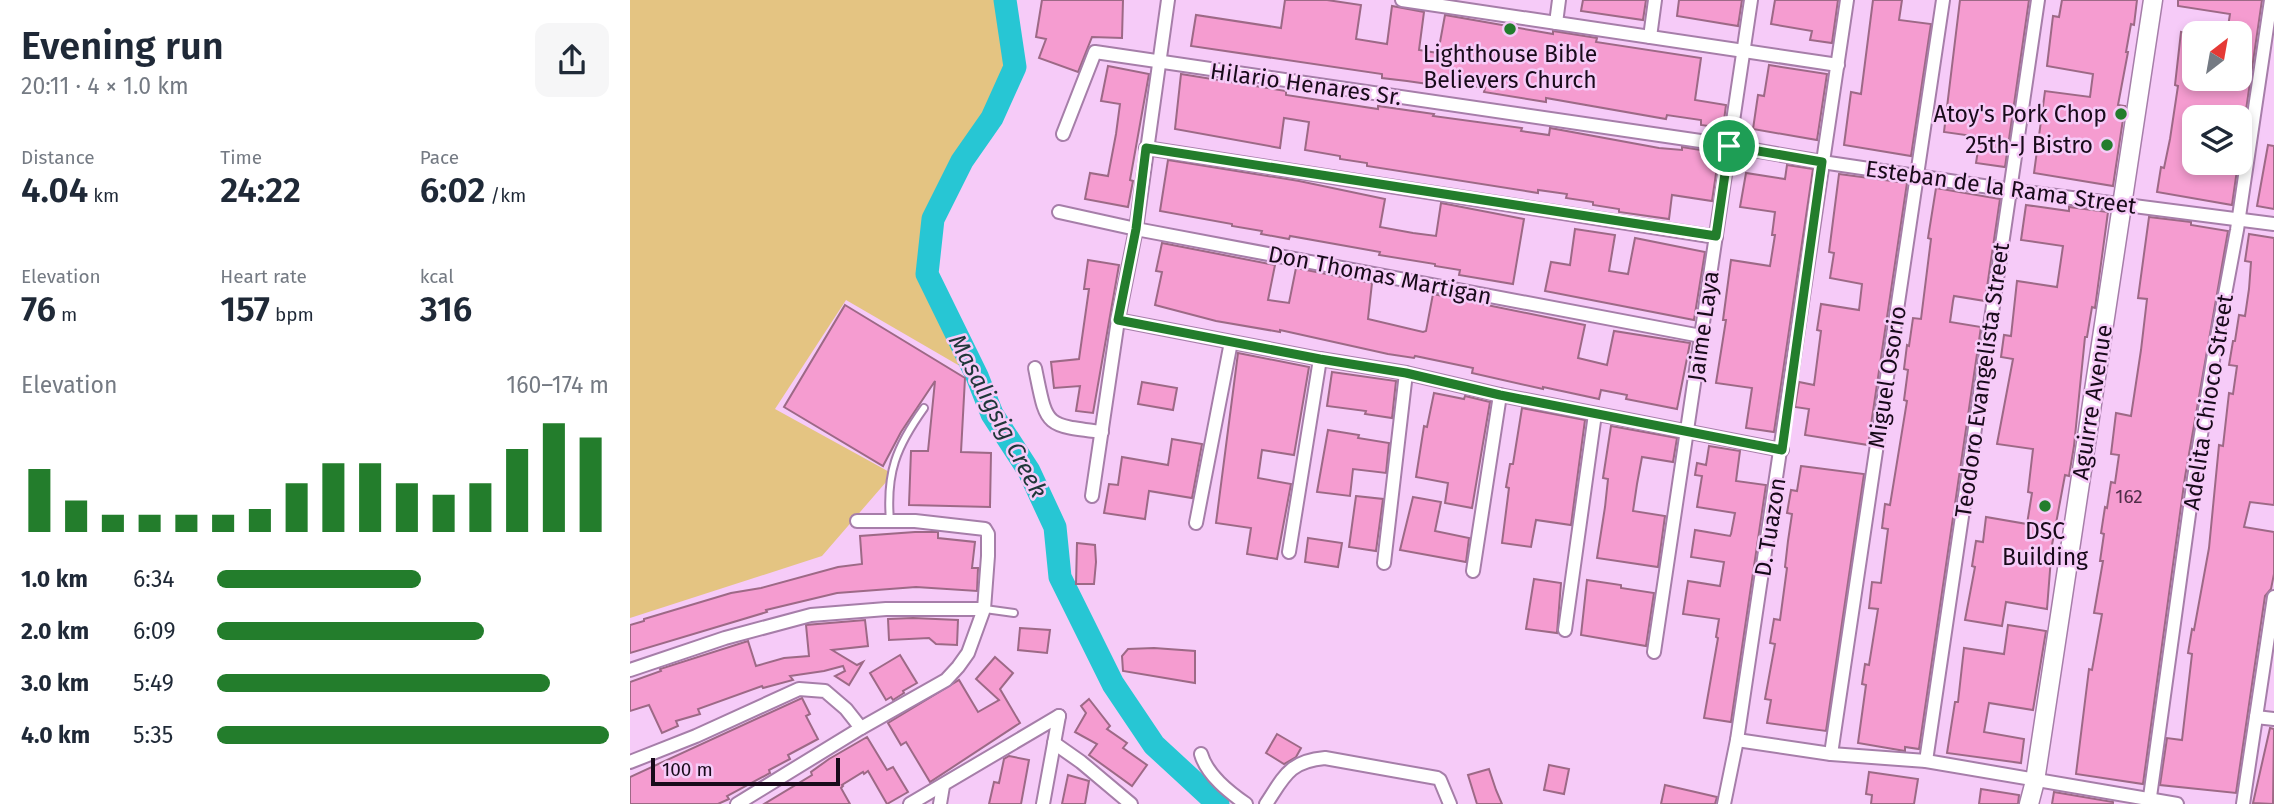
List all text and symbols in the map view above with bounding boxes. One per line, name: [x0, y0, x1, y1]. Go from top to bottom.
marker: Lighthouse Bible Believers Church: [1502, 21, 1518, 37]
north arrow: [2182, 21, 2252, 91]
map controls: [2182, 21, 2252, 175]
text: Evening run: [21, 23, 224, 69]
button: share: [535, 23, 609, 97]
place label: Lighthouse Bible Believers Church: [1423, 40, 1597, 94]
street label: Hilario Henares Sr.: [1208, 57, 1404, 111]
text: 20:11 · 4 × 1.0 km: [21, 72, 189, 100]
place label: Atoy's Pork Chop: [1933, 100, 2107, 128]
button: layers: [2182, 105, 2252, 175]
marker: Atoy's Pork Chop: [2113, 106, 2129, 122]
pin: [1699, 116, 1759, 176]
icon: arrive: [1710, 127, 1748, 165]
place label: 25th-J Bistro: [1965, 131, 2093, 159]
marker: 25th-J Bistro: [2099, 137, 2115, 153]
text: Distance: [21, 146, 95, 169]
text: Time: [220, 146, 262, 169]
text: Pace: [420, 146, 459, 169]
street label: Esteban de la Rama Street: [1864, 154, 2139, 220]
text: 4.04: [21, 169, 88, 211]
text: 24:22: [220, 169, 301, 211]
text: 6:02: [420, 169, 485, 211]
text: km: [88, 184, 119, 207]
text: /km: [485, 184, 526, 207]
street label: Don Thomas Martigan: [1266, 240, 1494, 310]
street label: Teodoro Evangelista Street: [1949, 240, 2015, 519]
text: Elevation: [21, 265, 101, 288]
text: Heart rate: [220, 265, 307, 288]
text: kcal: [420, 265, 454, 288]
street label: Jaime Laya: [1681, 269, 1725, 383]
text: 76: [21, 288, 56, 330]
text: 157: [220, 288, 270, 330]
text: 316: [420, 288, 472, 330]
street label: Adelita Chioco Street: [2177, 291, 2239, 512]
text: m: [56, 303, 77, 326]
text: bpm: [270, 303, 314, 326]
street label: Miguel Osorio: [1862, 304, 1912, 450]
street label: Aguirre Avenue: [2066, 322, 2118, 482]
water label: Masaligsig Creek: [943, 329, 1053, 503]
text: Elevation: [21, 371, 117, 399]
text: 160–174 m: [506, 371, 609, 399]
street label: D. Tuazon: [1748, 476, 1792, 578]
house number: 162: [2115, 485, 2143, 508]
marker: DSC Building: [2037, 498, 2053, 514]
place label: DSC Building: [2002, 517, 2088, 571]
text: 1.0 km: [21, 565, 88, 593]
text: 6:34: [133, 565, 175, 593]
text: 2.0 km: [21, 617, 89, 645]
text: 6:09: [133, 617, 175, 645]
text: 3.0 km: [21, 669, 89, 697]
text: 5:49: [133, 669, 174, 697]
text: 4.0 km: [21, 721, 90, 749]
text: 5:35: [133, 721, 173, 749]
scale bar: [651, 755, 840, 787]
text: 100 m: [662, 758, 713, 781]

